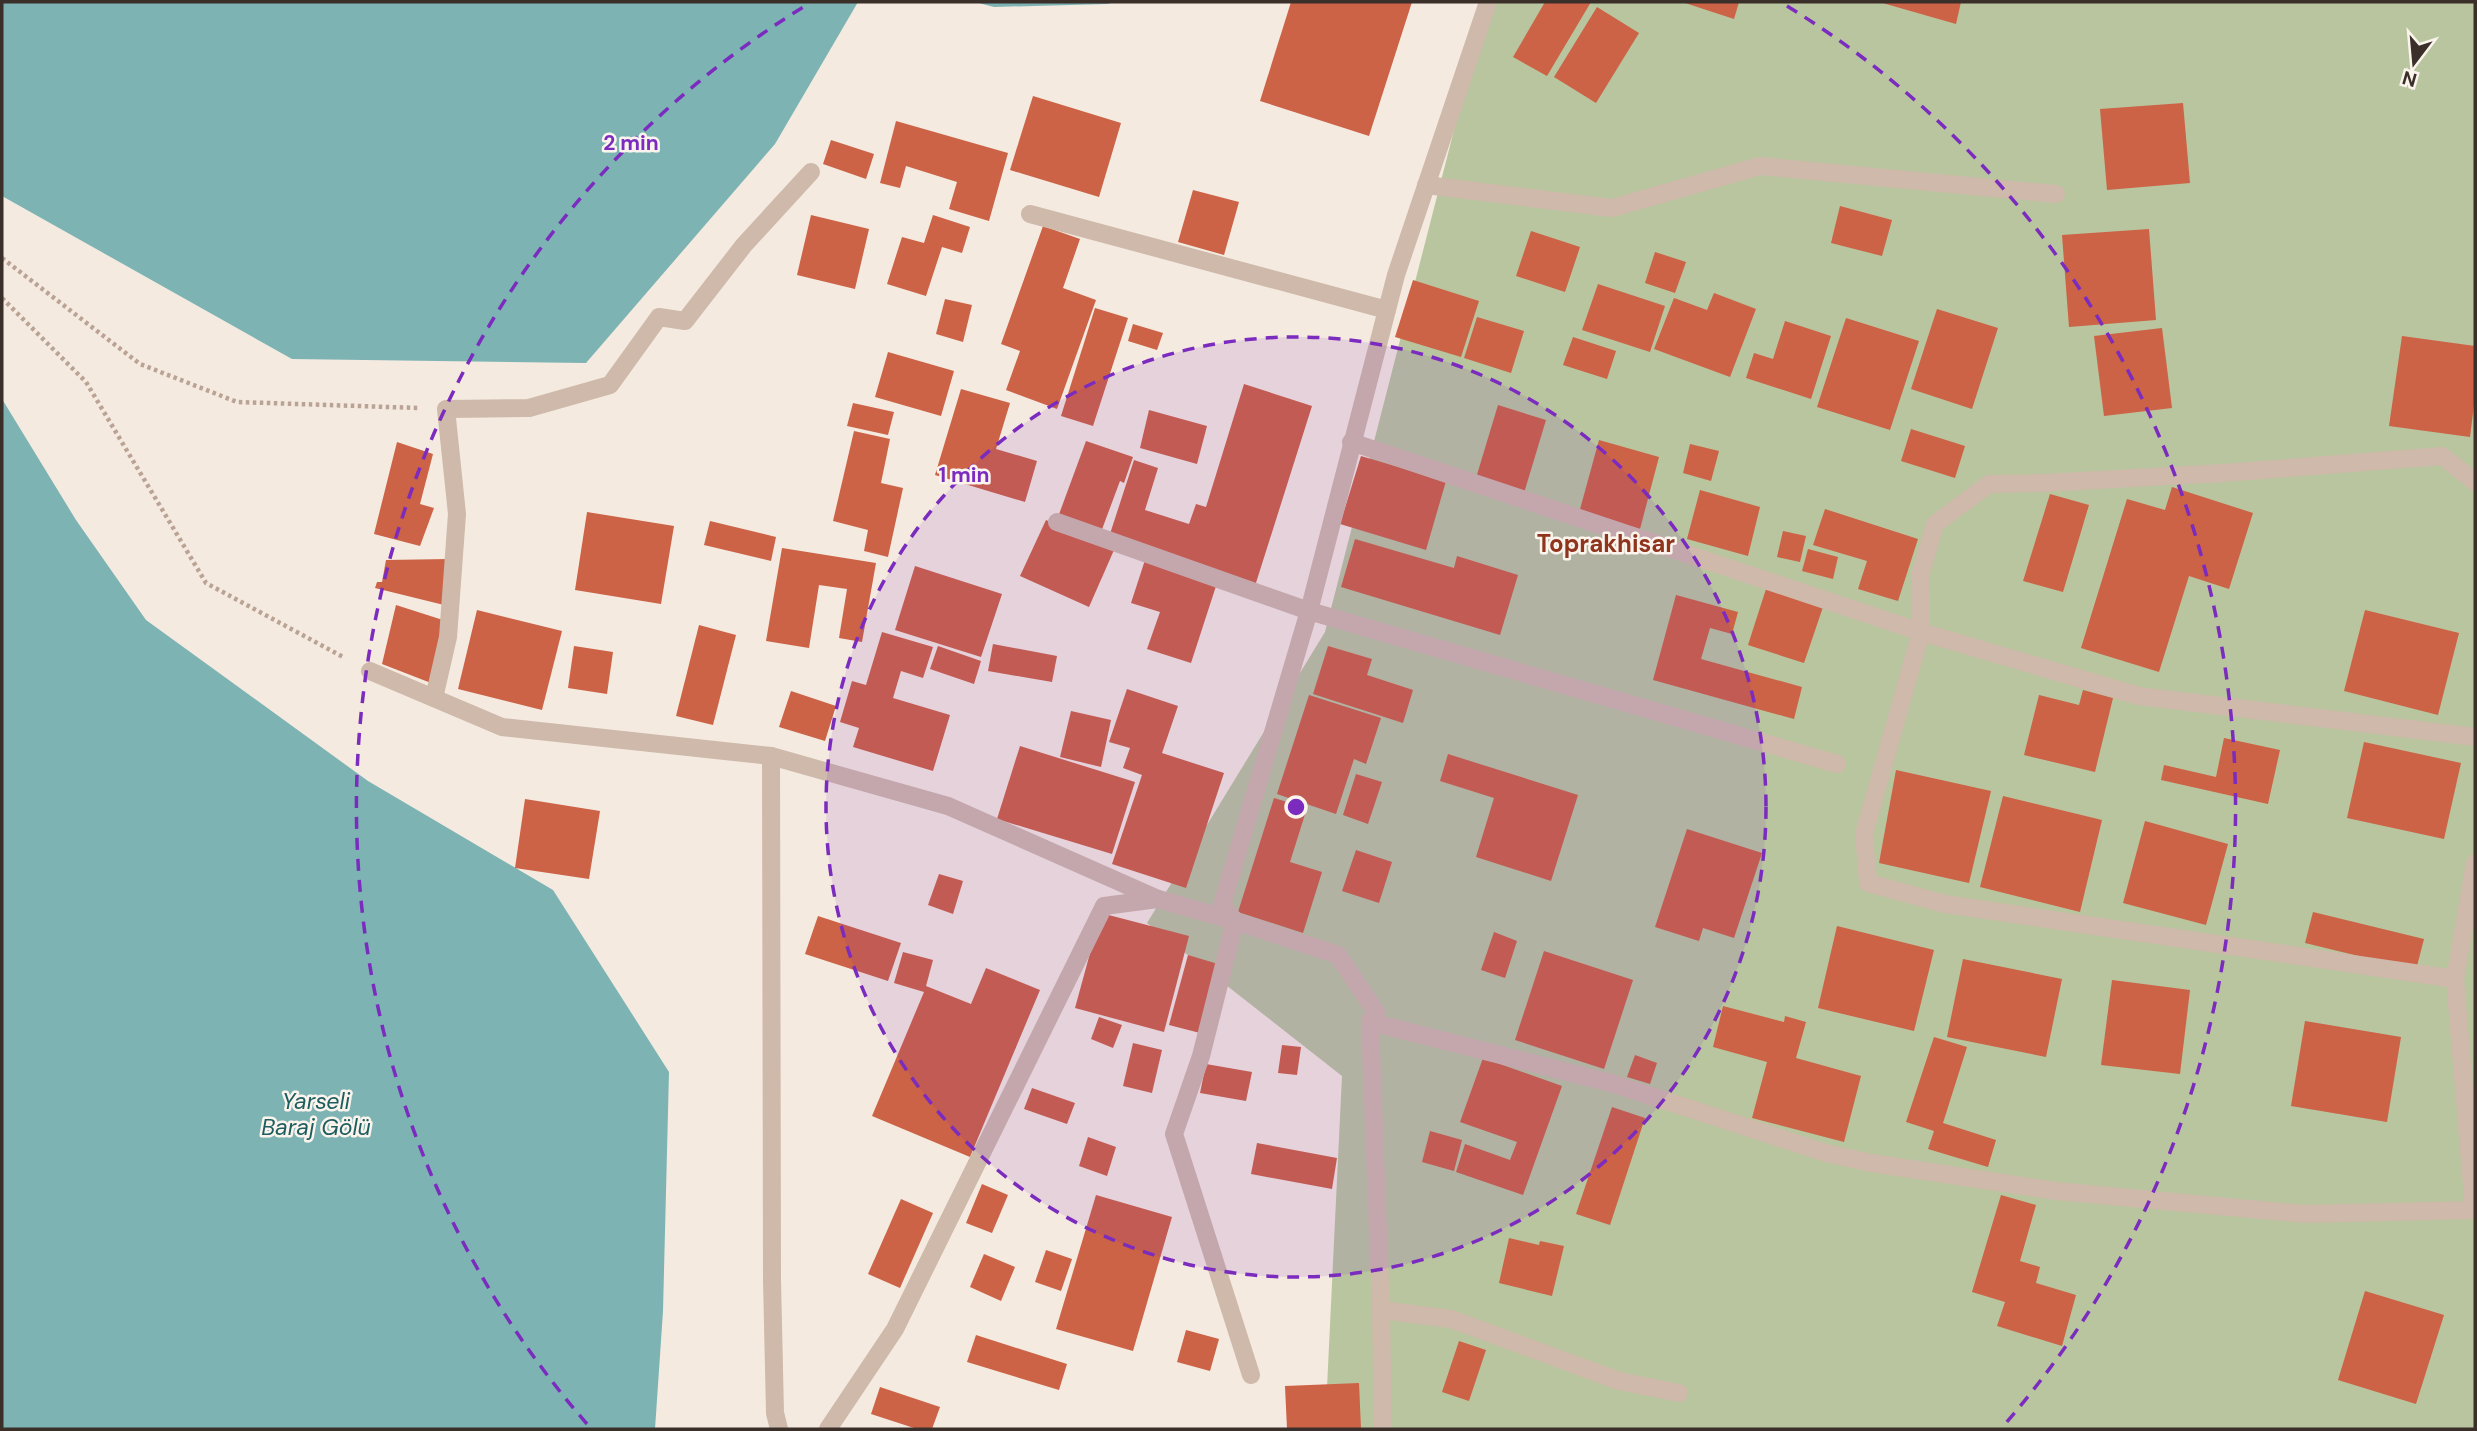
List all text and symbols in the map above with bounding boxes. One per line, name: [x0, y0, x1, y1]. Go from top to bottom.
north arrow: [2379, 28, 2449, 98]
text: N: [2399, 65, 2420, 93]
text: 2 min: [603, 129, 659, 157]
text: 1 min: [938, 461, 990, 489]
district label: Toprakhisar: [1537, 528, 1675, 559]
centre of rings: [1284, 795, 1308, 819]
water label: Yarseli Baraj Gölü: [261, 1086, 371, 1142]

